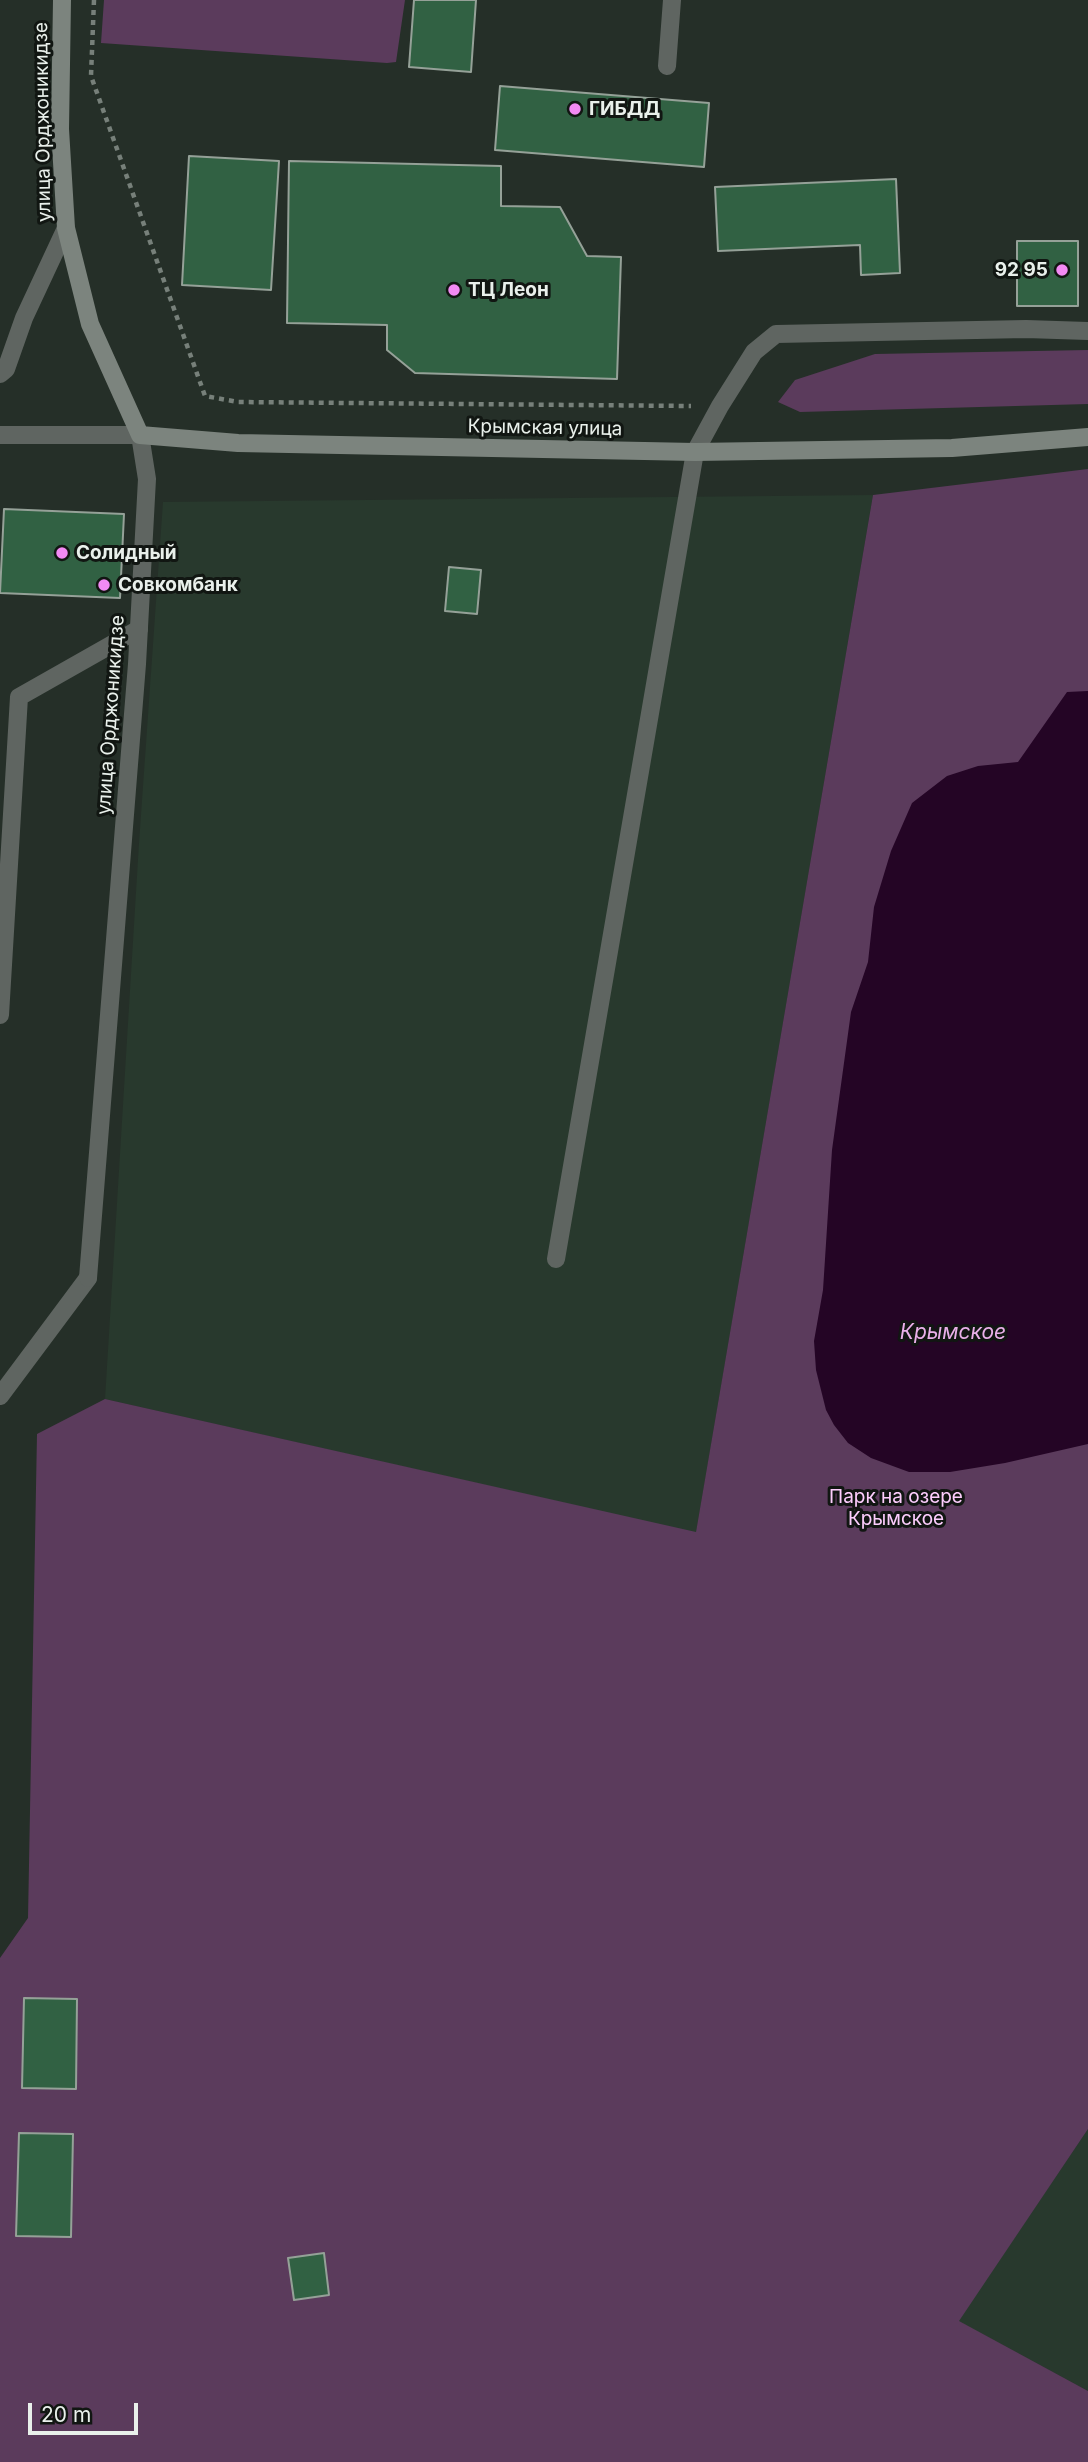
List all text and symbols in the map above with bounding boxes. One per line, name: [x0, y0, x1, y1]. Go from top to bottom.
street label: улица Орджоникидзе: [30, 22, 56, 222]
place label: ГИБДД: [589, 98, 660, 120]
marker: ГИБДД: [567, 101, 583, 117]
place label: 92 95: [995, 259, 1048, 281]
marker: 92 95: [1054, 262, 1070, 278]
place label: ТЦ Леон: [468, 279, 549, 301]
marker: ТЦ Леон: [446, 282, 462, 298]
street label: Крымская улица: [467, 415, 623, 441]
place label: Солидный: [76, 542, 177, 564]
marker: Солидный: [54, 545, 70, 561]
place label: Совкомбанк: [118, 574, 238, 596]
marker: Совкомбанк: [96, 577, 112, 593]
street label: улица Орджоникидзе: [93, 614, 129, 816]
water label: Крымское: [900, 1320, 1006, 1346]
park label: Парк на озере Крымское: [829, 1486, 963, 1530]
scale bar: [32, 2388, 142, 2432]
text: 20 m: [41, 2402, 91, 2427]

